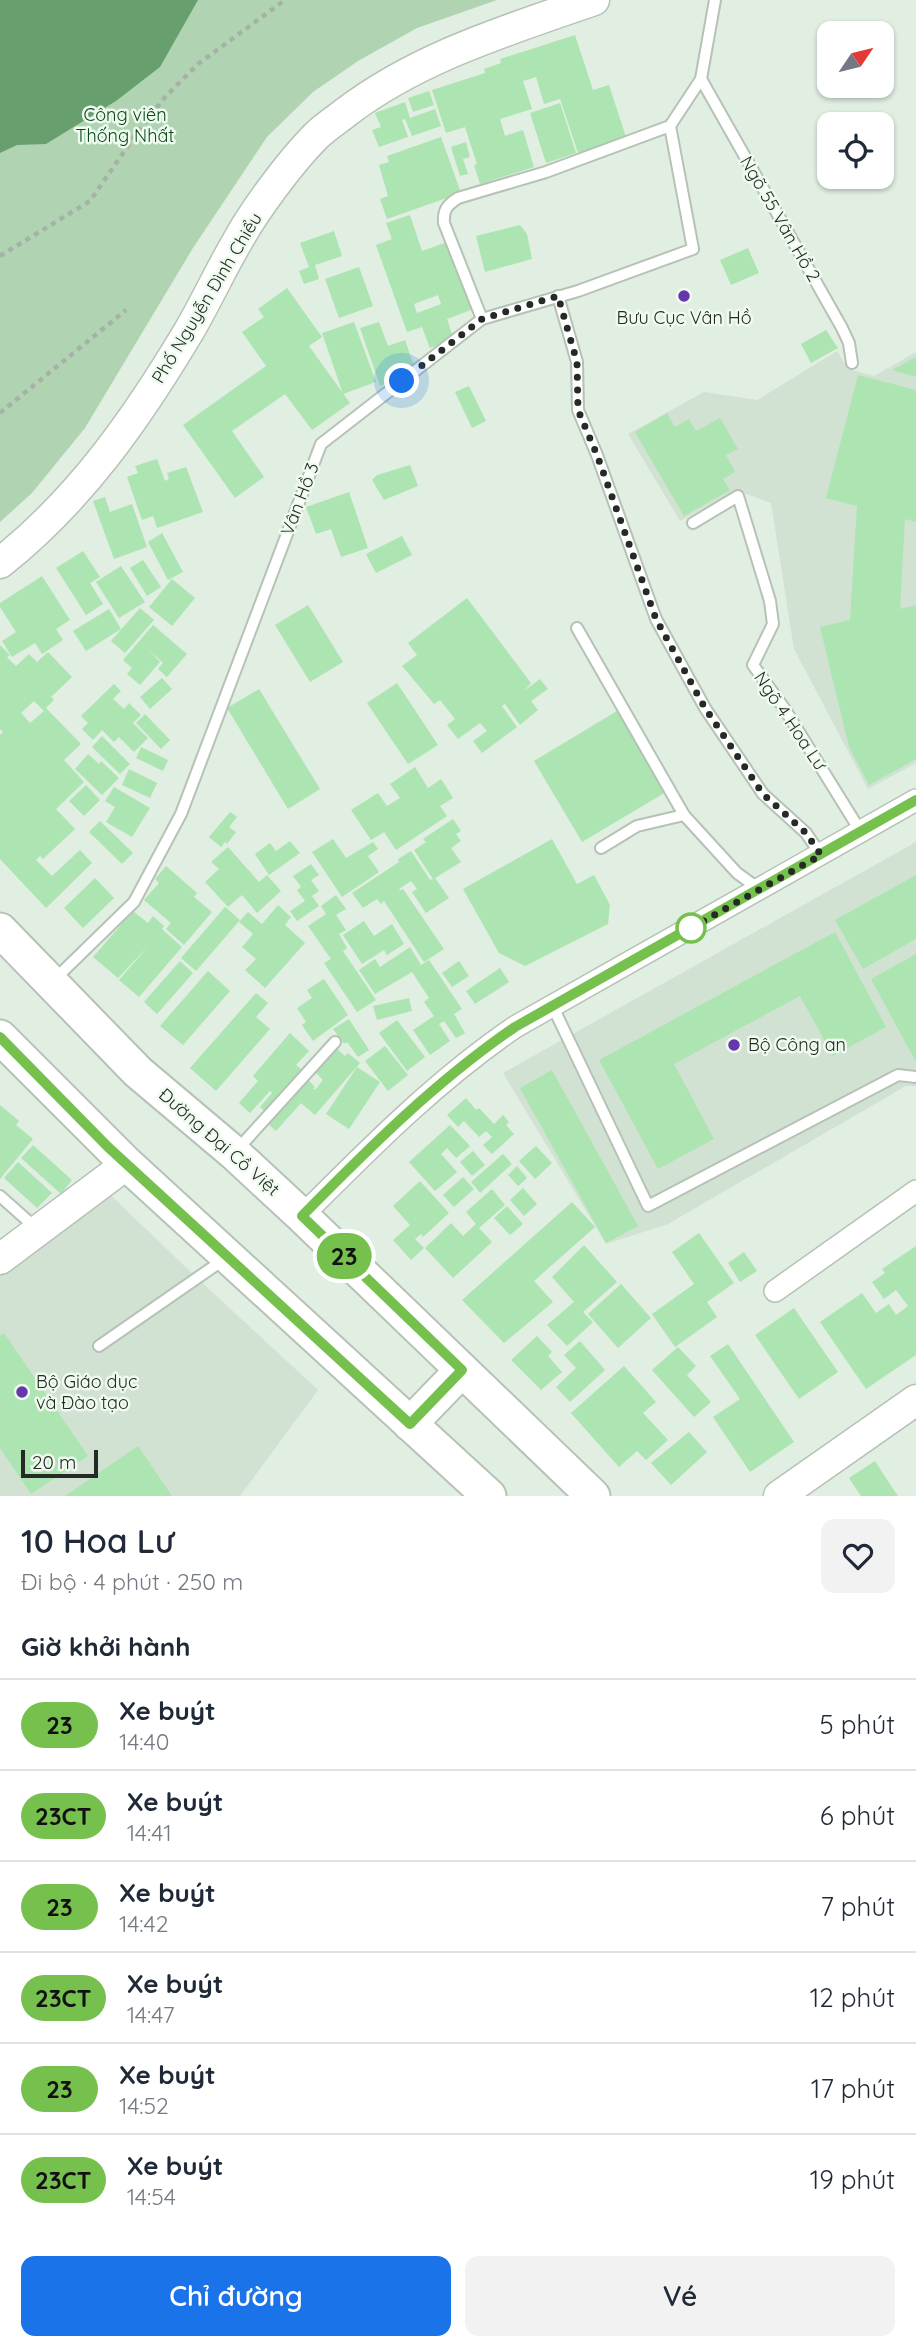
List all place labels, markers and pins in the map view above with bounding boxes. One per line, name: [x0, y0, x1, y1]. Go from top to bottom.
marker: Bưu Cục Vân Hồ: [676, 288, 692, 304]
place label: Bưu Cục Vân Hồ: [616, 306, 752, 329]
unlabelled marker: [676, 913, 706, 943]
place label: Bộ Công an: [748, 1033, 846, 1056]
marker: Bộ Công an: [726, 1037, 742, 1053]
place label: Bộ Giáo dục và Đào tạo: [36, 1370, 137, 1414]
marker: Bộ Giáo dục và Đào tạo: [14, 1384, 30, 1400]

